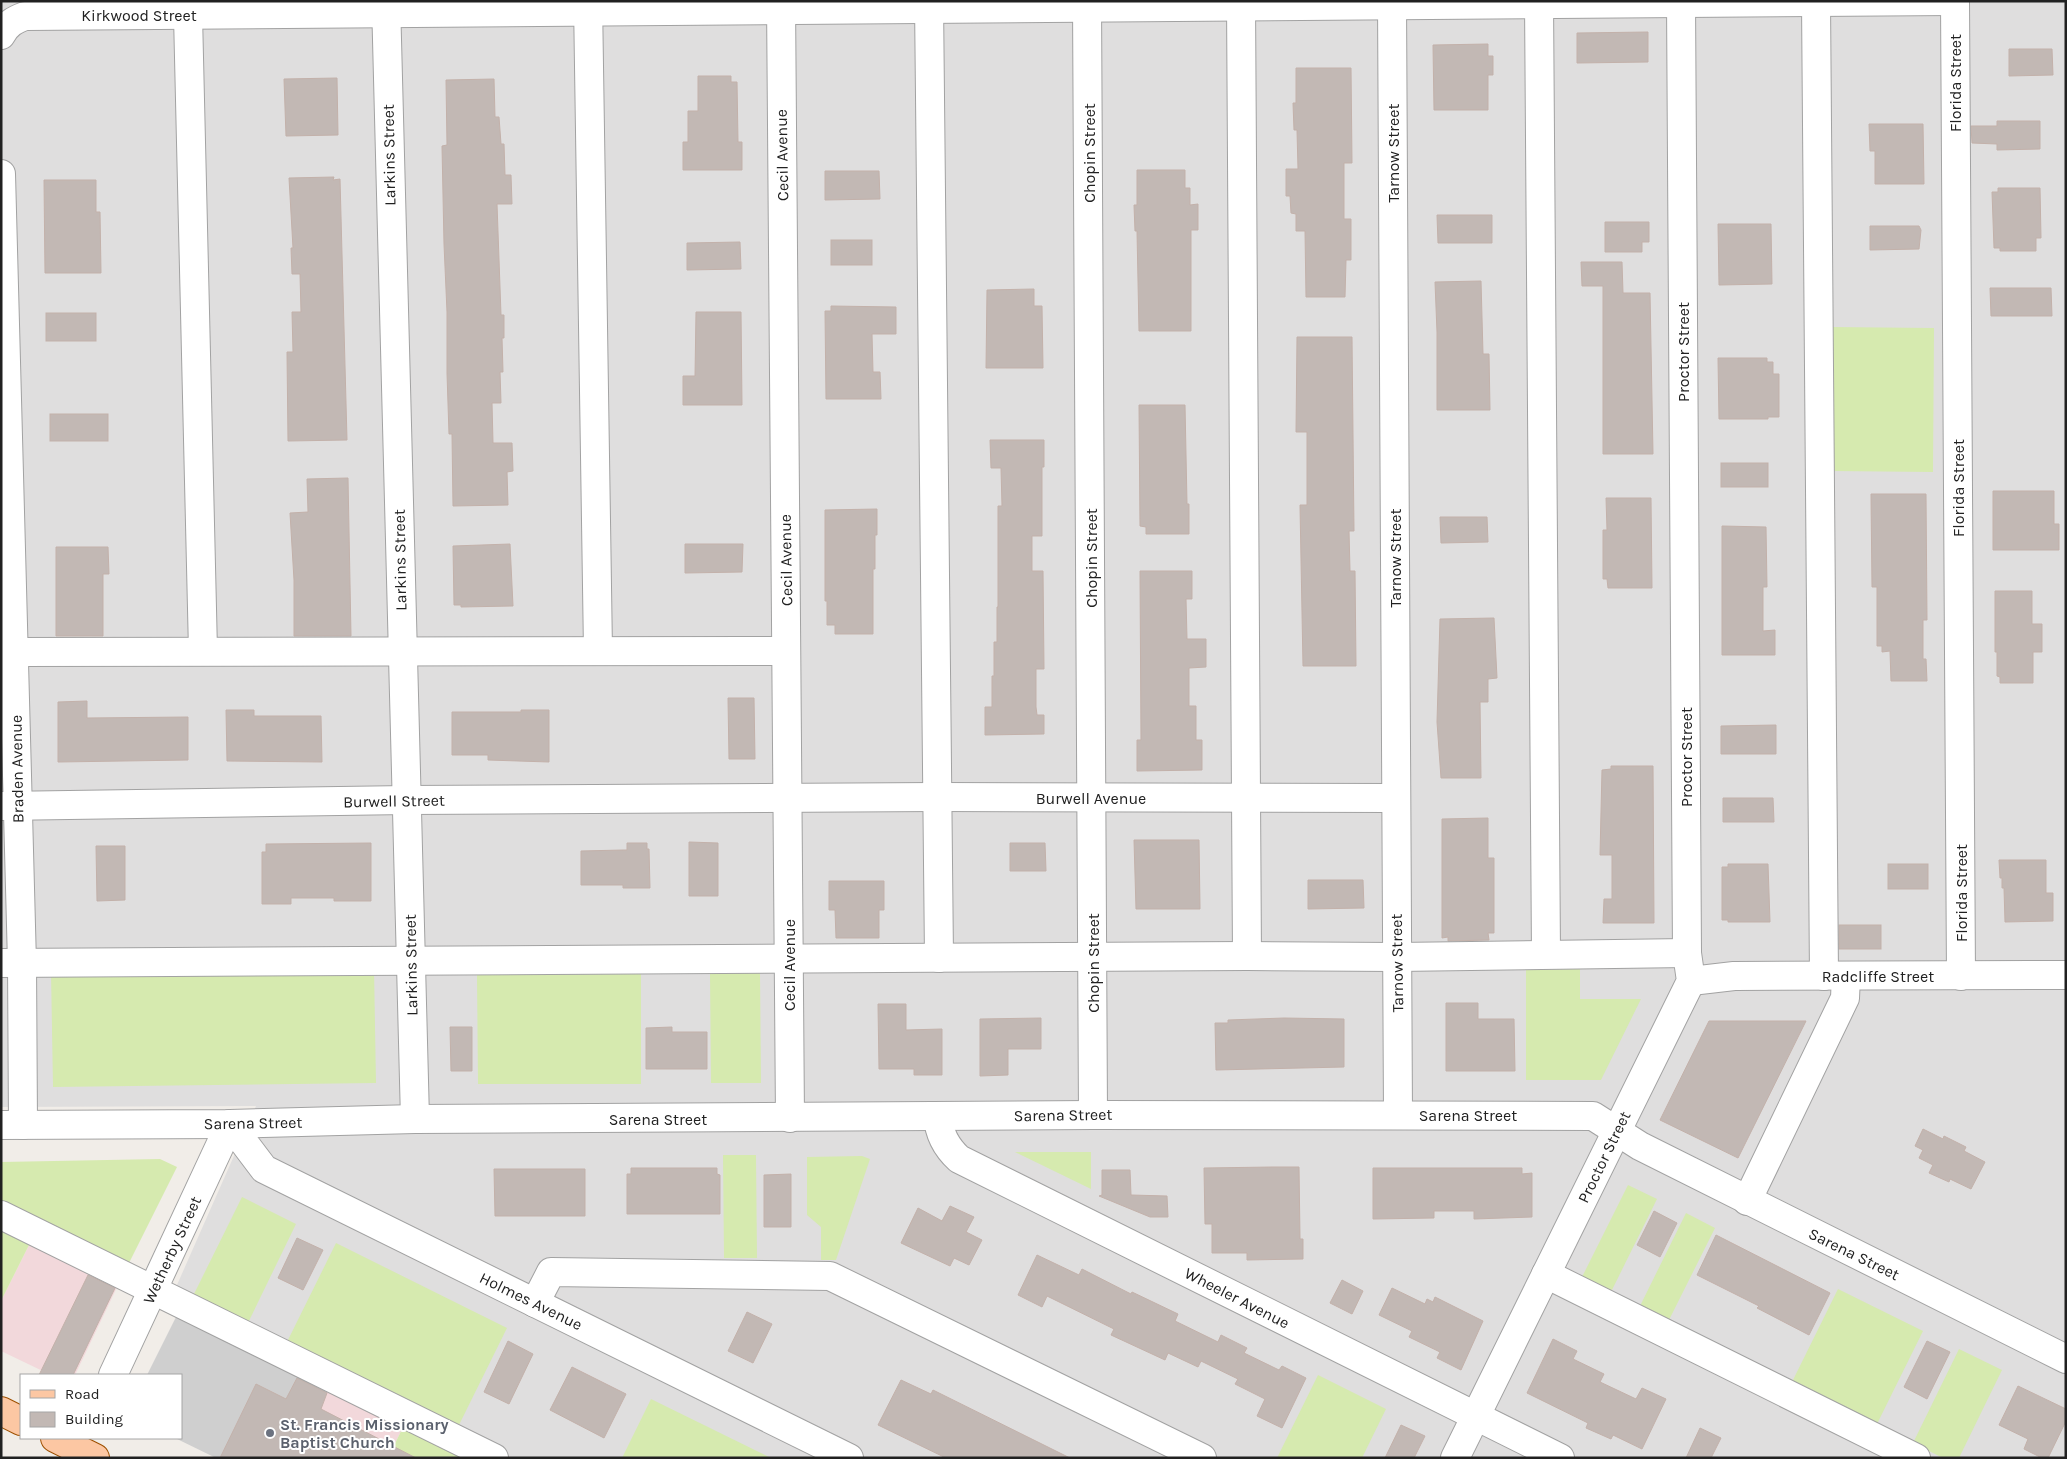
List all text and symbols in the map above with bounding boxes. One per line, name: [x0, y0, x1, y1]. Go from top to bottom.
street label: Kirkwood Street: [81, 6, 197, 25]
street label: Florida Street: [1946, 34, 1965, 132]
street label: Chopin Street: [1080, 103, 1099, 203]
street label: Larkins Street: [379, 104, 399, 206]
street label: Tarnow Street: [1384, 104, 1403, 202]
street label: Cecil Avenue: [772, 109, 792, 201]
street label: Proctor Street: [1674, 302, 1693, 402]
street label: Florida Street: [1949, 439, 1968, 537]
street label: Chopin Street: [1082, 508, 1101, 608]
street label: Larkins Street: [390, 509, 410, 611]
street label: Tarnow Street: [1386, 509, 1405, 607]
street label: Cecil Avenue: [776, 514, 796, 606]
street label: Proctor Street: [1677, 707, 1696, 807]
street label: Braden Avenue: [7, 715, 27, 823]
street label: Burwell Avenue: [1036, 789, 1146, 808]
street label: Burwell Street: [343, 791, 445, 811]
street label: Florida Street: [1952, 844, 1971, 942]
street label: Chopin Street: [1084, 913, 1103, 1013]
street label: Tarnow Street: [1387, 913, 1407, 1013]
street label: Larkins Street: [401, 914, 421, 1016]
street label: Cecil Avenue: [780, 919, 799, 1011]
street label: Radcliffe Street: [1822, 967, 1934, 986]
street label: Sarena Street: [1014, 1105, 1112, 1125]
street label: Sarena Street: [1419, 1106, 1517, 1125]
street label: Proctor Street: [1574, 1108, 1634, 1206]
street label: Sarena Street: [609, 1110, 707, 1129]
street label: Sarena Street: [204, 1113, 302, 1133]
street label: Wetherby Street: [139, 1193, 205, 1307]
street label: Sarena Street: [1805, 1224, 1903, 1284]
street label: Wheeler Avenue: [1181, 1263, 1293, 1333]
street label: Holmes Avenue: [477, 1268, 585, 1334]
legend: [20, 1374, 182, 1439]
text: Road: [65, 1385, 100, 1403]
text: Building: [65, 1410, 123, 1428]
place label: St. Francis Missionary Baptist Church: [280, 1415, 449, 1452]
marker: St. Francis Missionary Baptist Church: [264, 1427, 276, 1439]

